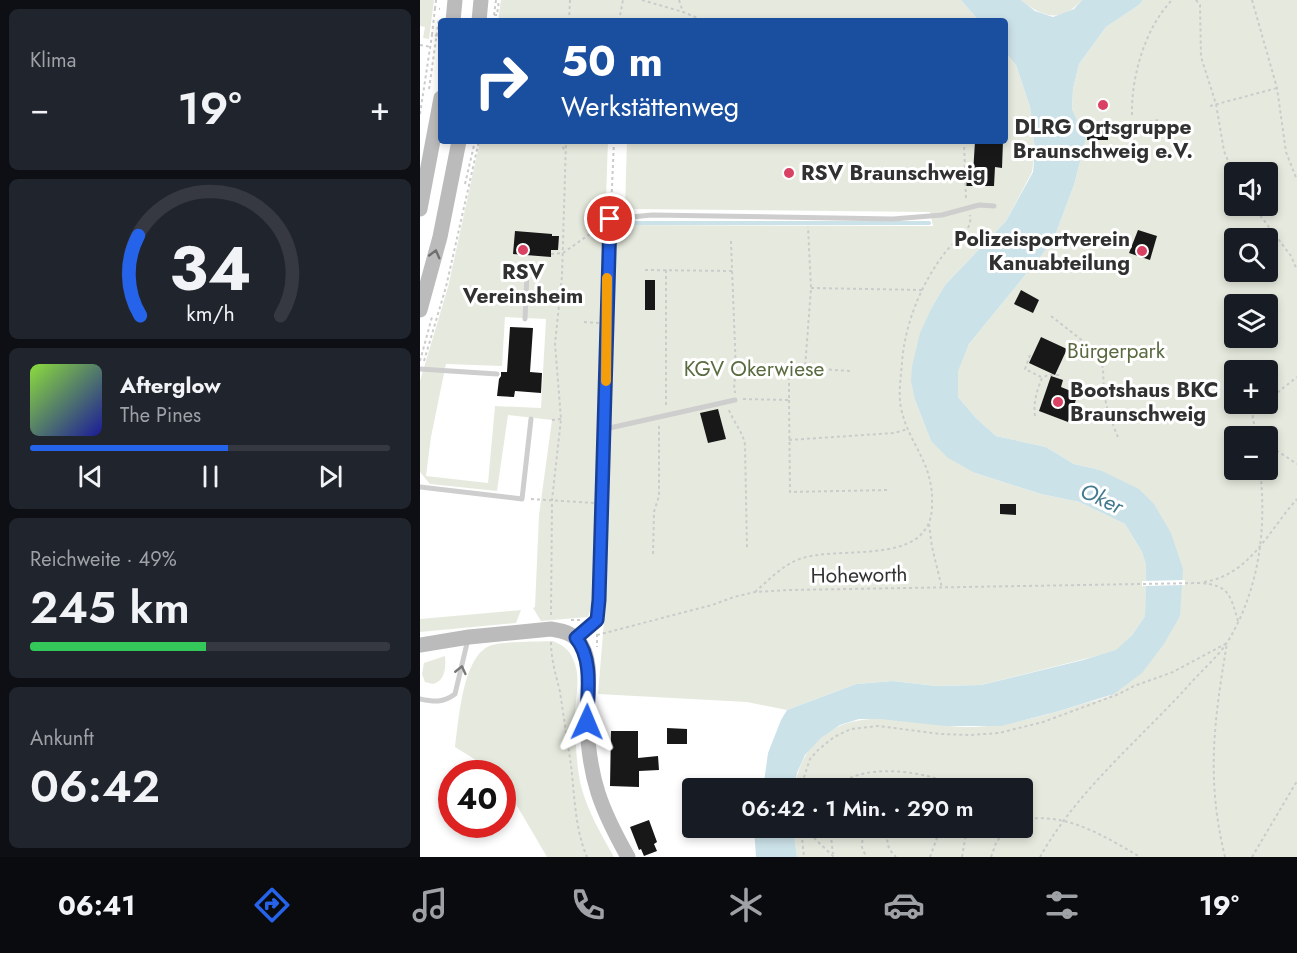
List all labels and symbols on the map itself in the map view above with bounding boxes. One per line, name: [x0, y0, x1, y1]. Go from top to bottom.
marker: DLRG Ortsgruppe Braunschweig e.V.: [1096, 98, 1110, 112]
place label: DLRG Ortsgruppe Braunschweig e.V.: [1013, 112, 1193, 166]
place label: RSV Braunschweig: [801, 158, 986, 188]
marker: RSV Braunschweig: [782, 166, 796, 180]
pin: [584, 193, 635, 244]
place label: Polizeisportverein Kanuabteilung: [954, 224, 1130, 278]
marker: RSV Vereinsheim: [516, 243, 530, 257]
marker: Polizeisportverein Kanuabteilung: [1135, 244, 1149, 258]
one-way arrow: [428, 249, 440, 260]
place label: RSV Vereinsheim: [462, 257, 583, 311]
park label: Bürgerpark: [1067, 336, 1166, 366]
park label: KGV Okerwiese: [684, 354, 824, 384]
place label: Bootshaus BKC Braunschweig: [1070, 375, 1219, 429]
marker: Bootshaus BKC Braunschweig: [1051, 395, 1065, 409]
water label: Oker: [1075, 474, 1130, 523]
street label: Hoheworth: [810, 559, 908, 591]
one-way arrow: [454, 665, 467, 675]
position arrow: [555, 690, 619, 754]
speed limit sign: 40: [438, 760, 516, 838]

